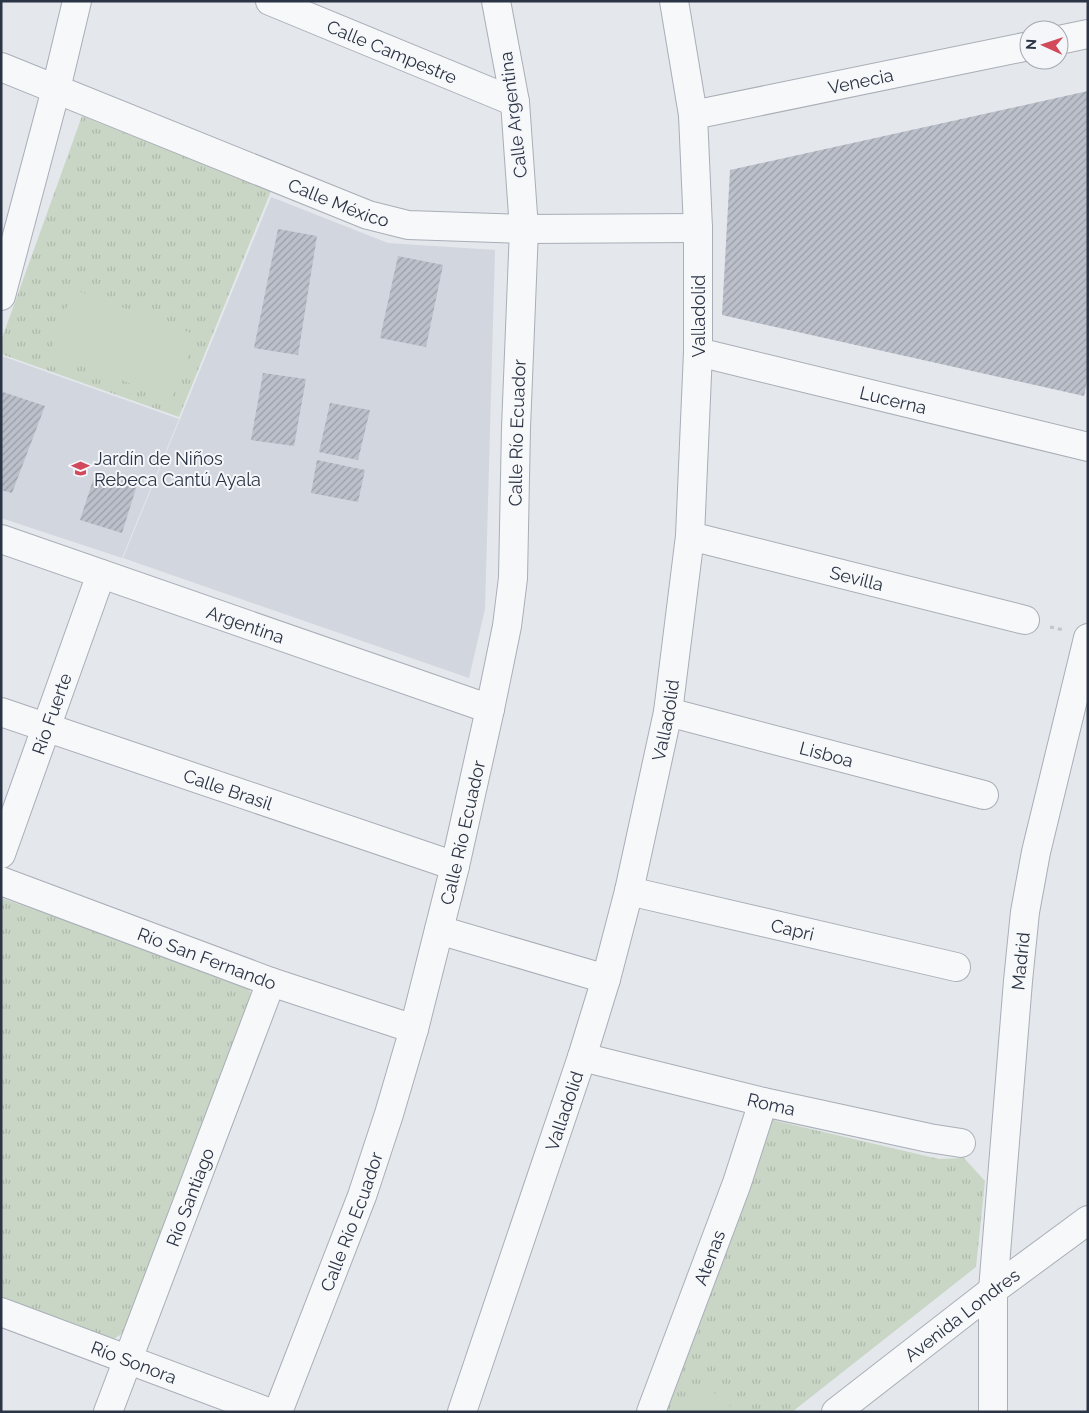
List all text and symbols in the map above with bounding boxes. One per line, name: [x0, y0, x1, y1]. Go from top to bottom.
street label: Calle Campestre: [324, 15, 461, 88]
north arrow: [1019, 20, 1069, 70]
text: N: [1023, 39, 1039, 50]
street label: Calle Argentina: [495, 51, 531, 179]
street label: Venecia: [826, 64, 895, 98]
street label: Calle México: [285, 173, 392, 230]
street label: Valladolid: [688, 275, 709, 357]
street label: Calle Río Ecuador: [504, 358, 529, 507]
street label: Lucerna: [858, 381, 929, 418]
place label: Jardín de Niños Rebeca Cantú Ayala: [94, 448, 261, 490]
school or university icon: Jardín de Niños Rebeca Cantú Ayala: [70, 458, 90, 478]
street label: Sevilla: [828, 561, 886, 595]
street label: Argentina: [204, 601, 287, 647]
street label: Río Fuerte: [27, 670, 75, 757]
street label: Valladolid: [647, 678, 682, 763]
street label: Lisboa: [797, 737, 856, 771]
street label: Calle Río Ecuador: [435, 758, 489, 907]
street label: Calle Brasil: [181, 764, 276, 814]
street label: Capri: [769, 914, 816, 944]
street label: Río San Fernando: [135, 923, 280, 994]
street label: Madrid: [1007, 931, 1033, 991]
street label: Valladolid: [541, 1068, 587, 1153]
street label: Roma: [745, 1088, 797, 1119]
street label: Río Santiago: [161, 1144, 218, 1249]
street label: Calle Río Ecuador: [315, 1148, 387, 1294]
street label: Atenas: [689, 1227, 729, 1288]
street label: Avenida Londres: [900, 1264, 1024, 1366]
street label: Río Sonora: [88, 1336, 180, 1387]

